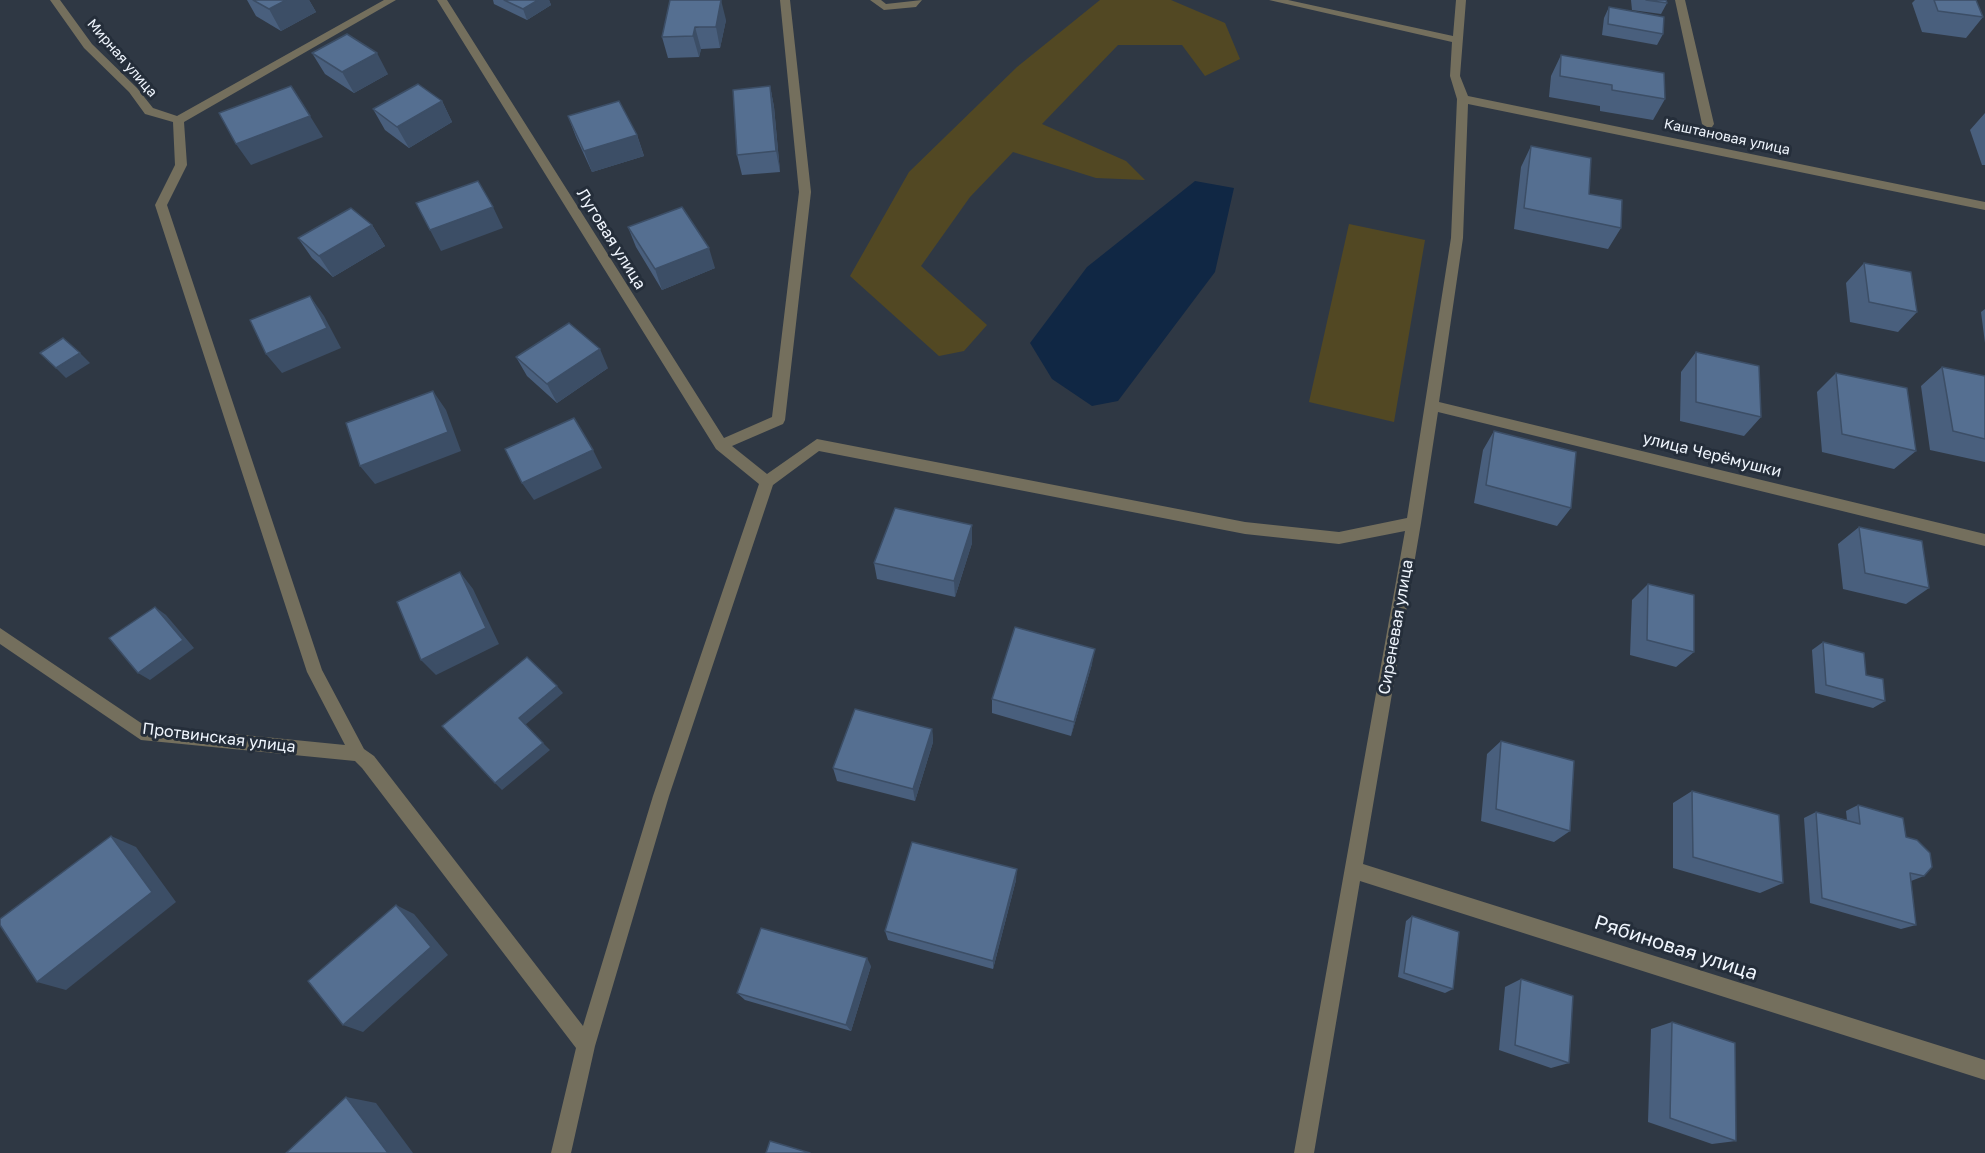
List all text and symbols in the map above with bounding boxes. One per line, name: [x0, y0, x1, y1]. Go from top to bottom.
street label: Мирная улица: [83, 15, 161, 101]
street label: Каштановая улица: [1662, 115, 1792, 159]
street label: Луговая улица: [572, 185, 650, 293]
street label: улица Черёмушки: [1641, 428, 1783, 482]
street label: Сиреневая улица: [1375, 558, 1417, 696]
street label: Протвинская улица: [141, 719, 297, 757]
street label: Рябиновая улица: [1591, 910, 1761, 986]

